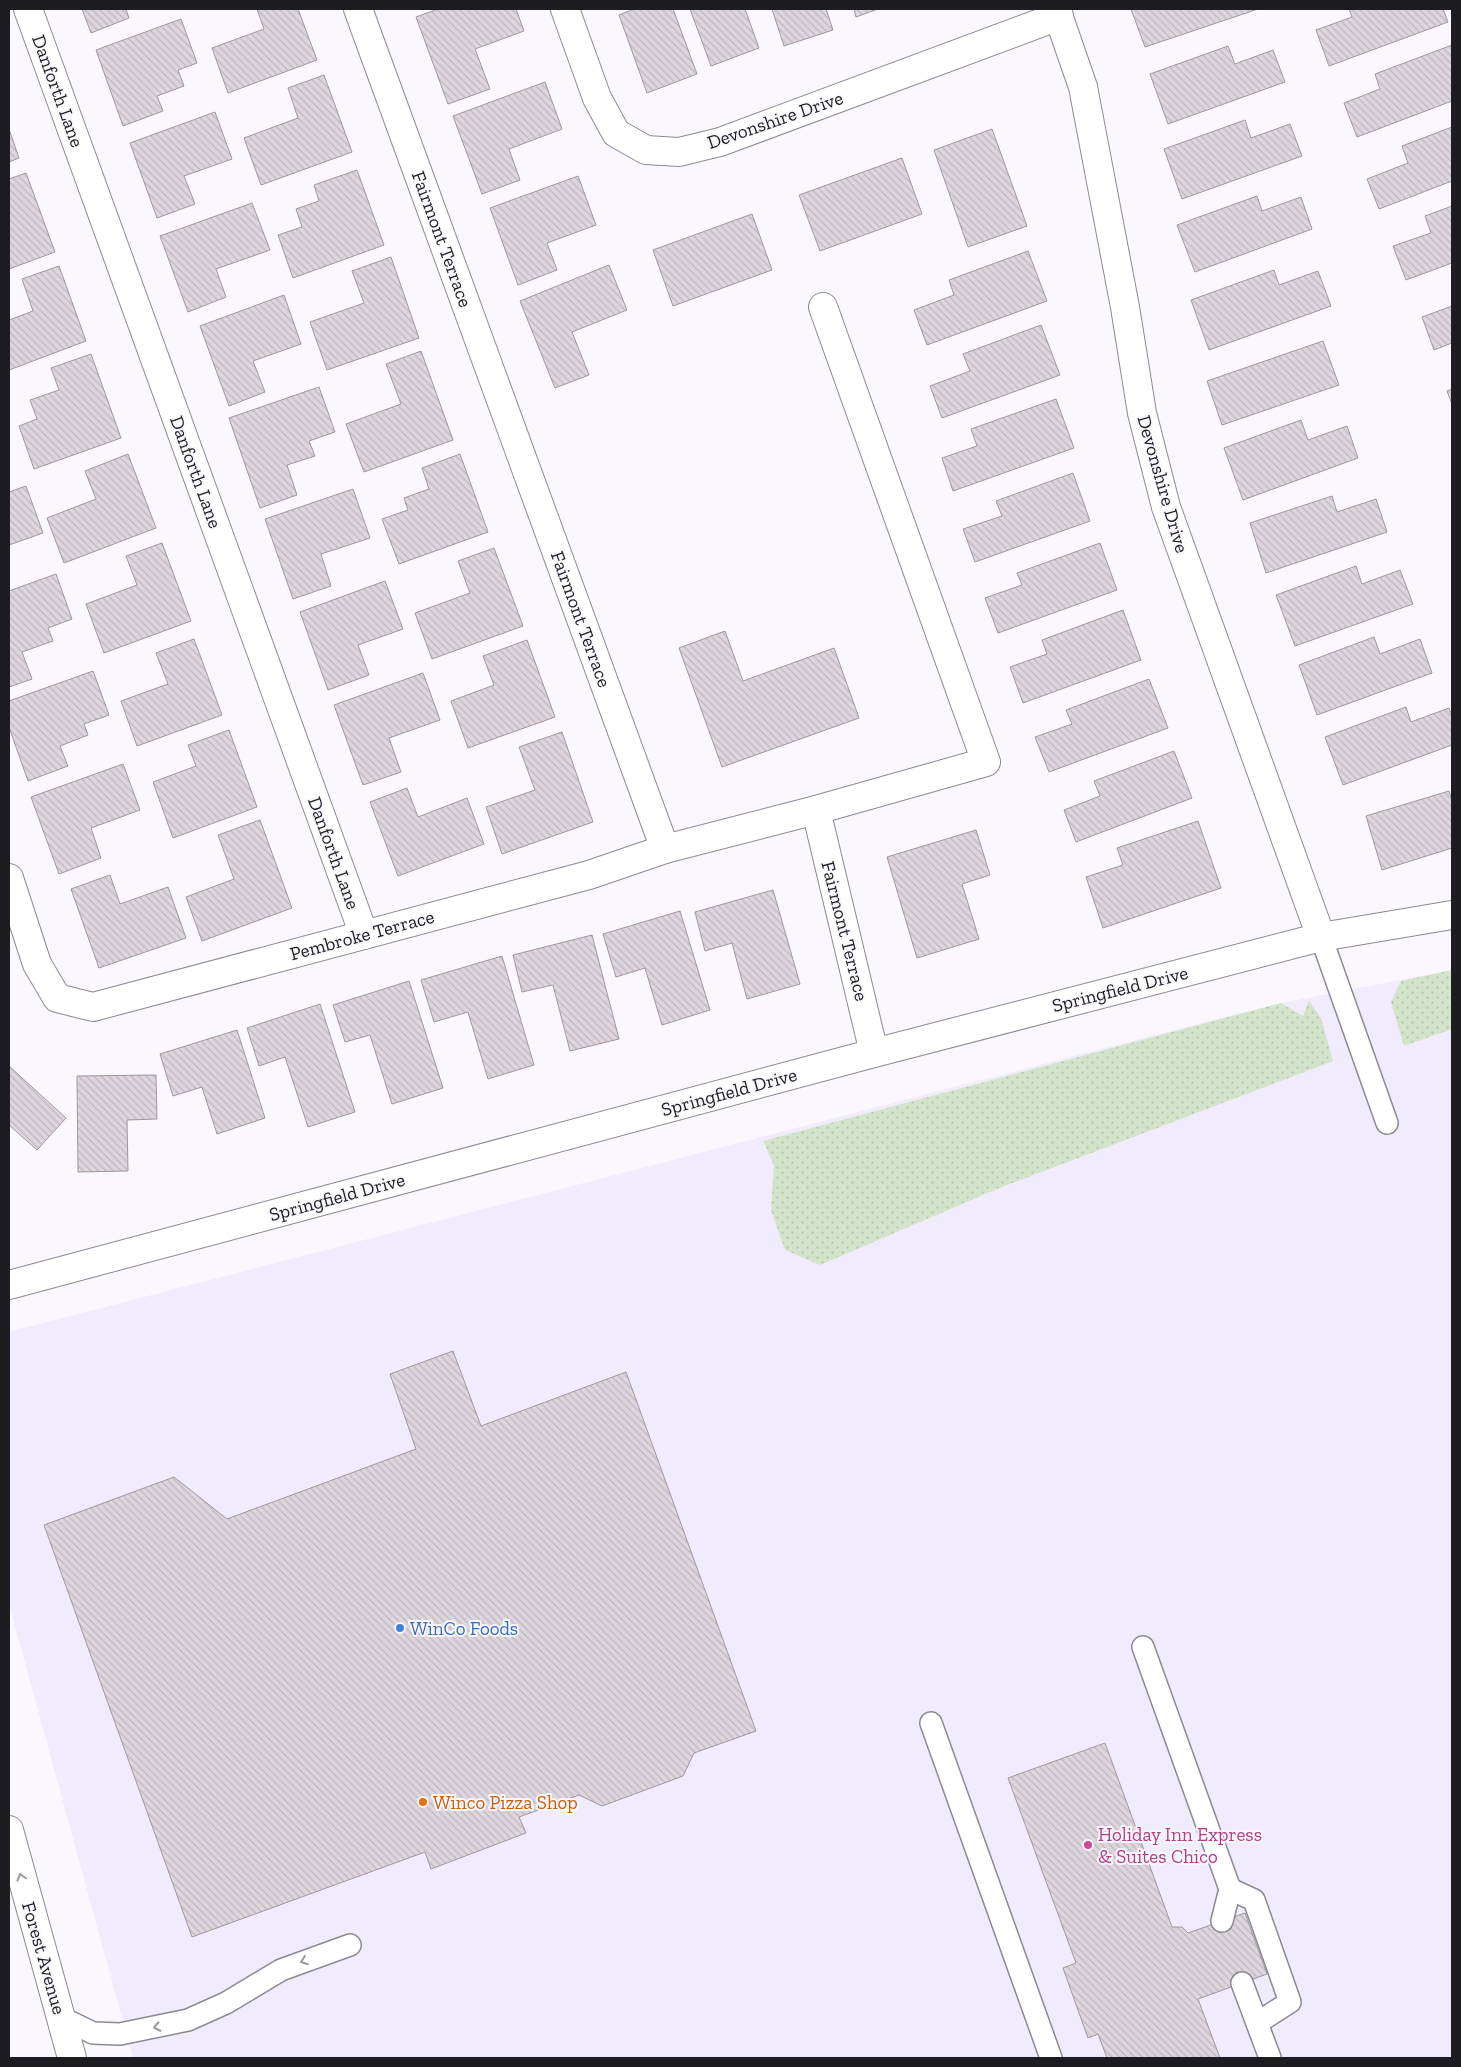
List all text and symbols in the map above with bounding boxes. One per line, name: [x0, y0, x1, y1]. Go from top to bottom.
street label: Danforth Lane: [27, 32, 89, 151]
street label: Devonshire Drive: [704, 86, 846, 154]
street label: Fairmont Terrace: [407, 168, 477, 310]
street label: Devonshire Drive: [1132, 412, 1194, 556]
street label: Danforth Lane: [165, 413, 227, 532]
street label: Fairmont Terrace: [546, 548, 616, 690]
street label: Danforth Lane: [303, 794, 365, 913]
street label: Fairmont Terrace: [817, 859, 873, 1003]
street label: Pembroke Terrace: [287, 905, 437, 965]
street label: Springfield Drive: [1050, 961, 1190, 1017]
street label: Springfield Drive: [659, 1063, 799, 1121]
street label: Springfield Drive: [267, 1168, 407, 1226]
place label: WinCo Foods: [410, 1617, 518, 1640]
marker: WinCo Foods: [394, 1622, 406, 1634]
place label: Winco Pizza Shop: [433, 1791, 578, 1814]
marker: Winco Pizza Shop: [417, 1796, 429, 1808]
place label: Holiday Inn Express & Suites Chico: [1098, 1823, 1262, 1868]
marker: Holiday Inn Express & Suites Chico: [1082, 1839, 1094, 1851]
one-way arrow: [17, 1873, 27, 1881]
street label: Forest Avenue: [17, 1899, 71, 2017]
one-way arrow: [300, 1955, 309, 1965]
one-way arrow: [152, 2021, 161, 2032]

